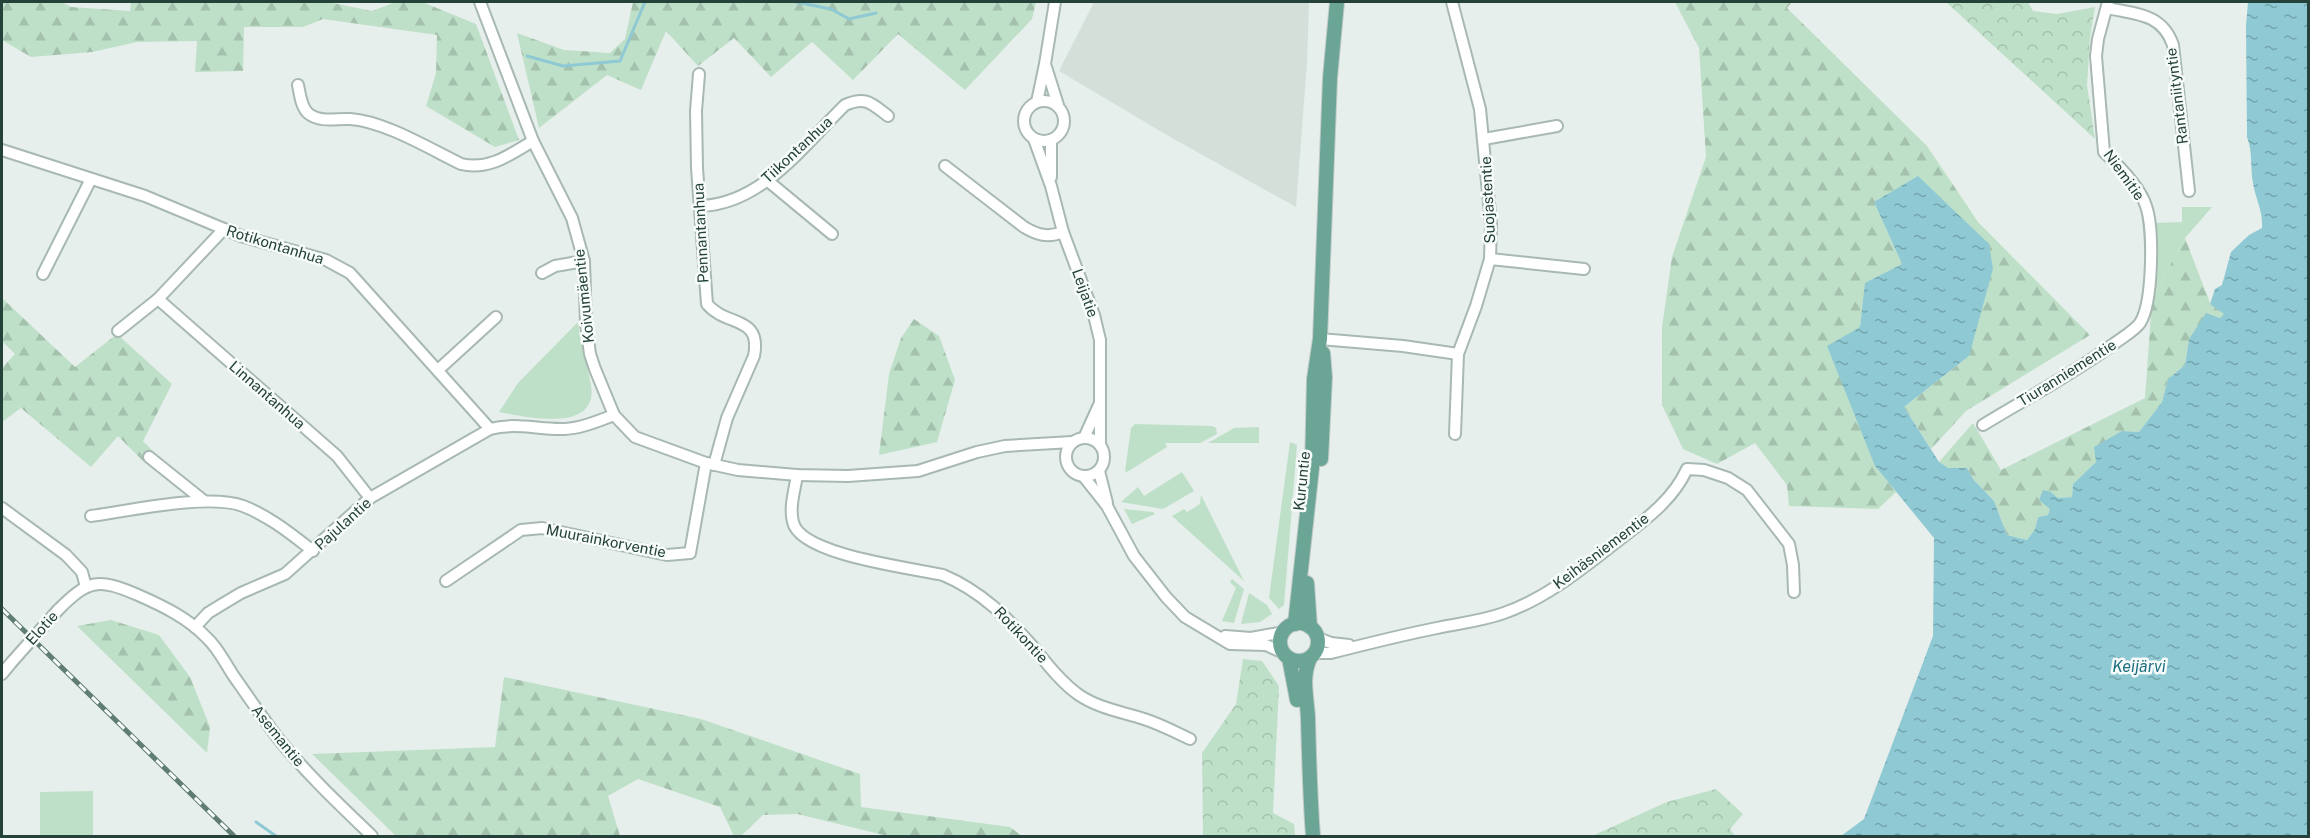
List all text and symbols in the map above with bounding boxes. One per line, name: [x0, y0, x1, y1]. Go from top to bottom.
street label: Rantaniityntie: [2162, 47, 2191, 145]
street label: Tiikontanhua: [758, 113, 835, 186]
street label: Niemitie: [2100, 146, 2148, 203]
street label: Suojastentie: [1477, 156, 1498, 244]
street label: Pennantanhua: [689, 183, 712, 284]
street label: Rotikontanhua: [224, 222, 326, 267]
street label: Koivumäentie: [570, 248, 597, 344]
street label: Leijatie: [1069, 266, 1102, 319]
street label: Tiuranniementie: [2014, 336, 2119, 410]
street label: Linnantanhua: [226, 357, 309, 432]
street label: Kuruntie: [1290, 450, 1313, 511]
street label: Pajulantie: [311, 494, 374, 553]
street label: Keihäsniementie: [1550, 509, 1652, 592]
street label: Muurainkorventie: [545, 521, 668, 560]
street label: Rotikontie: [991, 603, 1052, 666]
street label: Elotie: [22, 607, 61, 648]
water label: Keijärvi: [2112, 657, 2166, 676]
street label: Asemantie: [248, 702, 308, 770]

